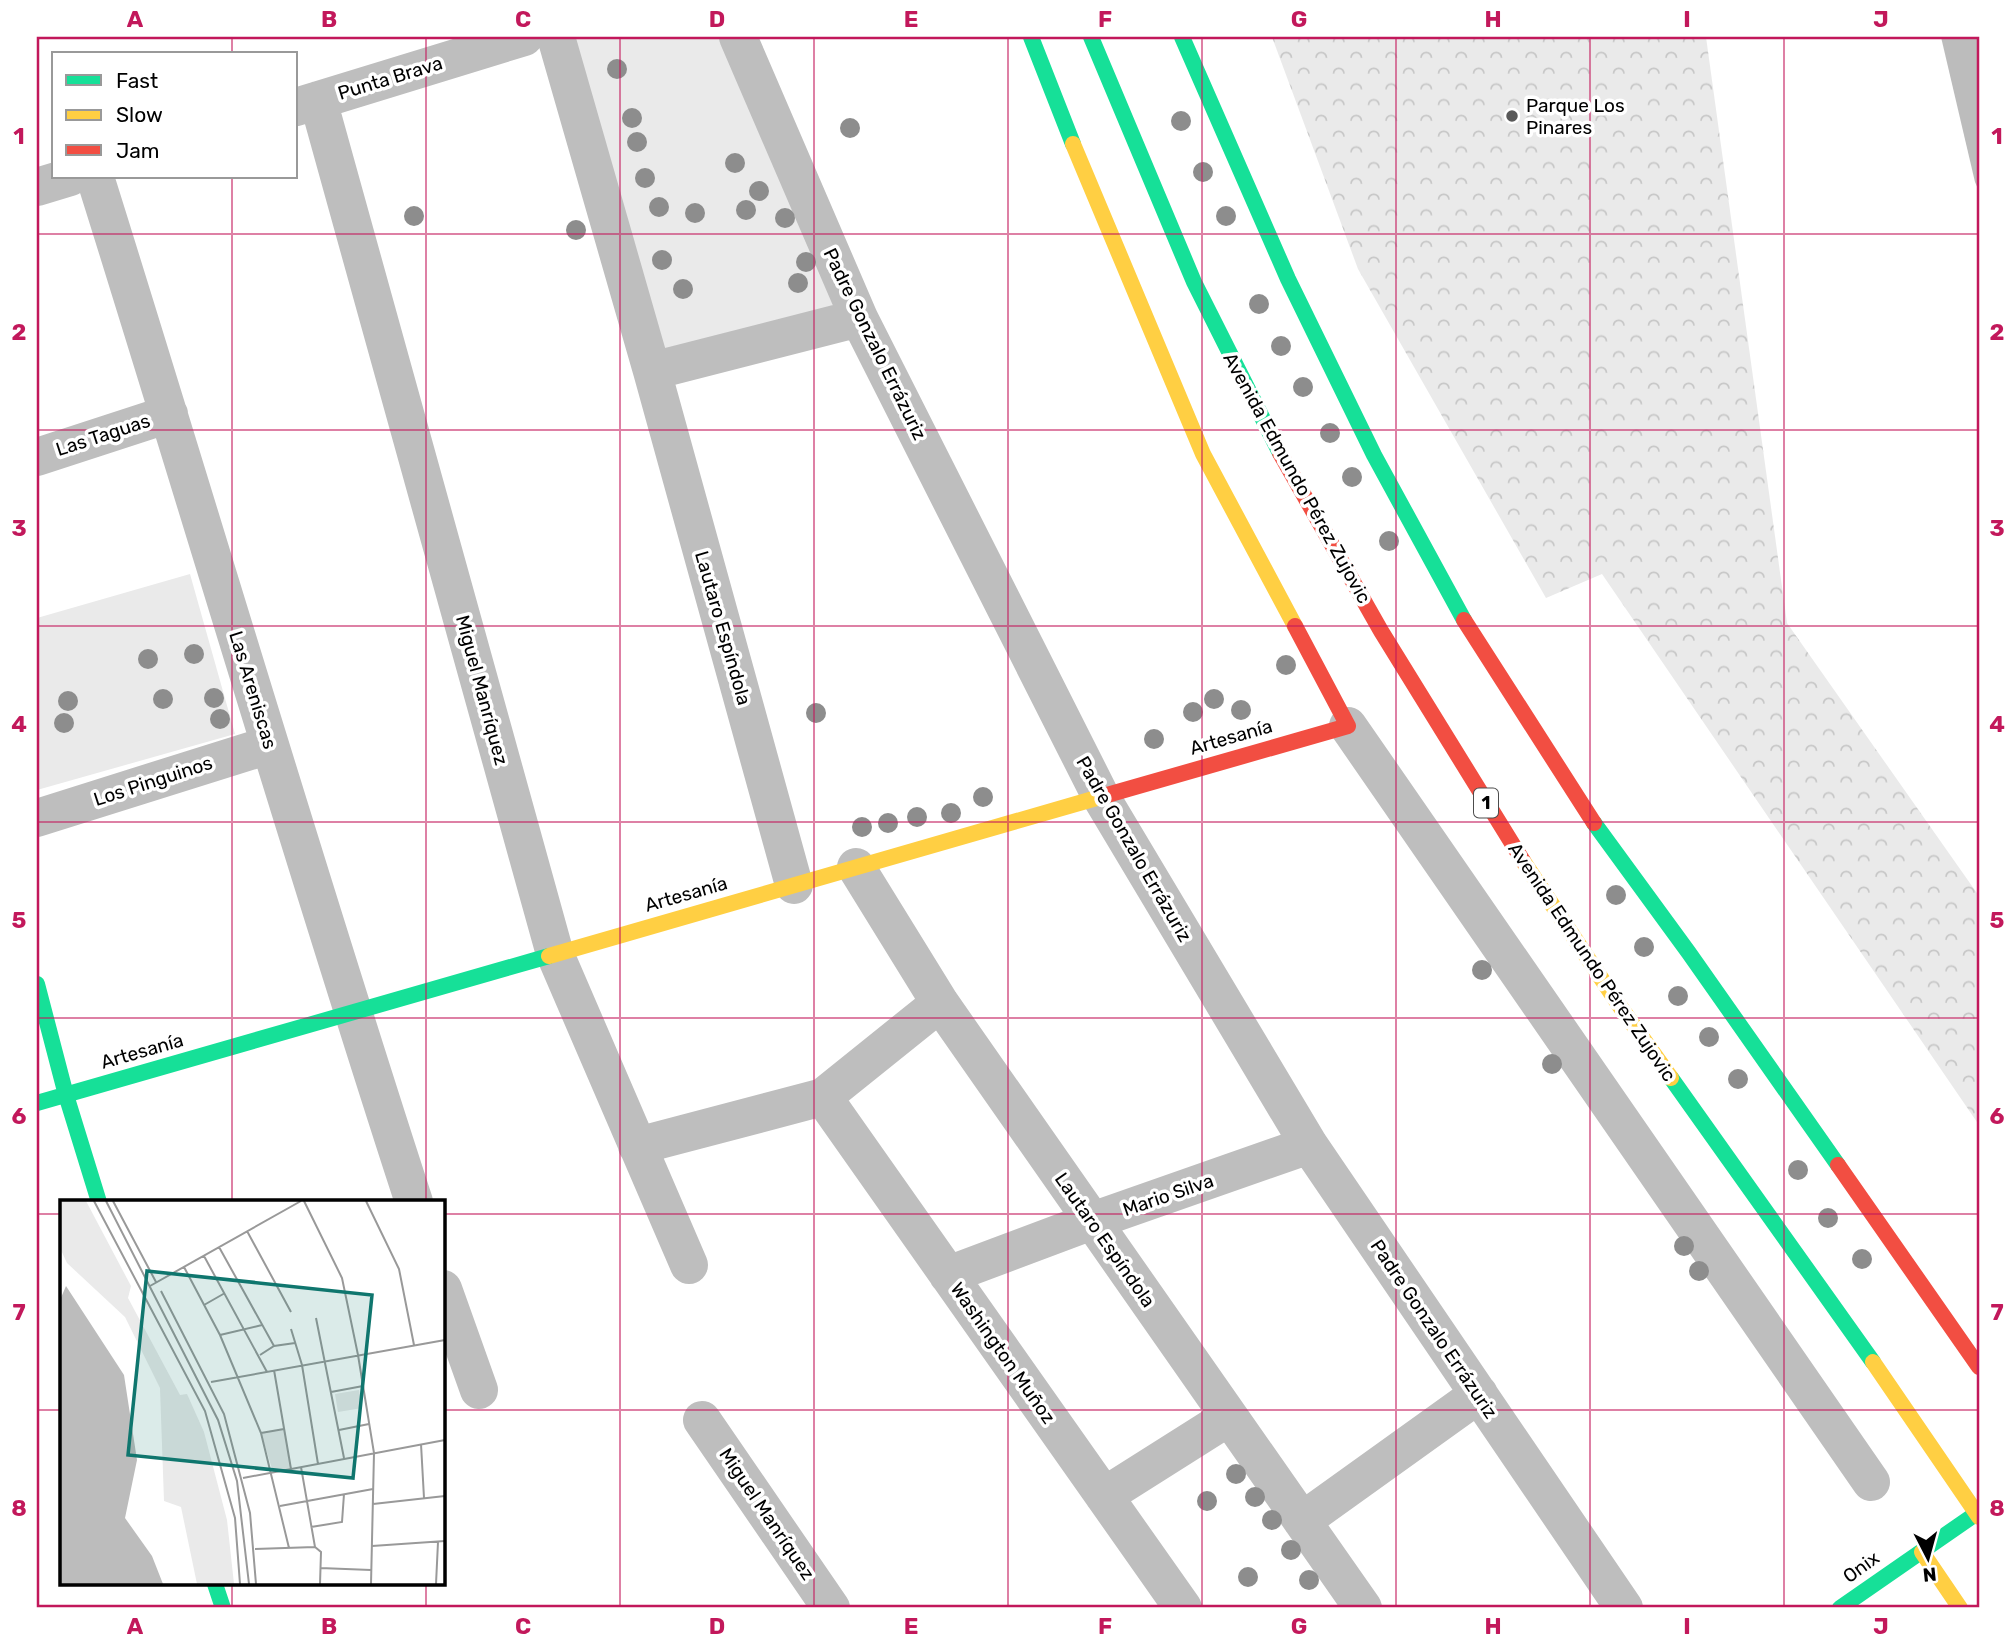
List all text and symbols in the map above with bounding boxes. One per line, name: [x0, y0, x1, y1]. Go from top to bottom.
text: A: [127, 5, 144, 33]
text: B: [321, 5, 337, 33]
text: C: [515, 5, 531, 33]
text: D: [709, 5, 725, 33]
text: E: [904, 5, 918, 33]
text: F: [1098, 5, 1112, 33]
text: G: [1291, 5, 1307, 33]
text: H: [1484, 5, 1502, 33]
text: I: [1683, 5, 1691, 33]
text: J: [1873, 5, 1889, 33]
street label: Punta Brava: [335, 51, 445, 105]
legend: [52, 52, 298, 178]
text: Fast: [116, 68, 158, 93]
place label: Parque Los Pinares: [1526, 94, 1625, 139]
text: Slow: [116, 102, 163, 127]
marker: Parque Los Pinares: [1504, 108, 1520, 124]
text: 1: [13, 122, 25, 150]
text: 1: [1991, 122, 2003, 150]
text: Jam: [116, 138, 160, 163]
street label: Padre Gonzalo Errázuriz: [818, 244, 932, 444]
text: 2: [12, 318, 26, 346]
text: 2: [1990, 318, 2004, 346]
street label: Avenida Edmundo Pérez Zujovic: [1218, 349, 1376, 607]
street label: Las Taguas: [53, 409, 153, 461]
text: 3: [11, 514, 27, 542]
text: 3: [1989, 514, 2005, 542]
street label: Lautaro Espíndola: [690, 548, 756, 708]
street label: Miguel Manríquez: [451, 612, 513, 768]
street label: Las Areniscas: [224, 628, 282, 752]
text: 4: [11, 710, 27, 738]
text: 4: [1989, 710, 2005, 738]
street label: Artesanía: [1187, 714, 1275, 760]
street label: Los Pinguinos: [91, 751, 215, 811]
street label: Padre Gonzalo Errázuriz: [1071, 752, 1197, 946]
road number: 1: [1474, 788, 1498, 818]
street label: Avenida Edmundo Pérez Zujovic: [1503, 838, 1681, 1086]
street label: Artesanía: [642, 871, 730, 917]
text: 5: [12, 906, 27, 934]
text: 5: [1990, 906, 2005, 934]
street label: Artesanía: [98, 1028, 186, 1074]
text: 6: [12, 1102, 27, 1130]
text: 6: [1990, 1102, 2005, 1130]
street label: Lautaro Espíndola: [1050, 1168, 1160, 1312]
street label: Mario Silva: [1120, 1169, 1216, 1221]
inset map: [60, 1200, 444, 1586]
street label: Padre Gonzalo Errázuriz: [1366, 1235, 1502, 1423]
street label: Washington Muñoz: [946, 1278, 1060, 1428]
text: 7: [12, 1298, 26, 1326]
text: 7: [1990, 1298, 2004, 1326]
street label: Miguel Manríquez: [714, 1444, 820, 1584]
text: 8: [11, 1494, 27, 1522]
text: 8: [1989, 1494, 2005, 1522]
north arrow: [1894, 1522, 1964, 1592]
street label: Onix: [1838, 1546, 1884, 1588]
text: N: [1922, 1562, 1938, 1587]
text: A: [127, 1612, 144, 1640]
text: B: [321, 1612, 337, 1640]
text: C: [515, 1612, 531, 1640]
text: D: [709, 1612, 725, 1640]
text: E: [904, 1612, 918, 1640]
text: F: [1098, 1612, 1112, 1640]
text: G: [1291, 1612, 1307, 1640]
text: H: [1484, 1612, 1502, 1640]
text: I: [1683, 1612, 1691, 1640]
text: J: [1873, 1612, 1889, 1640]

